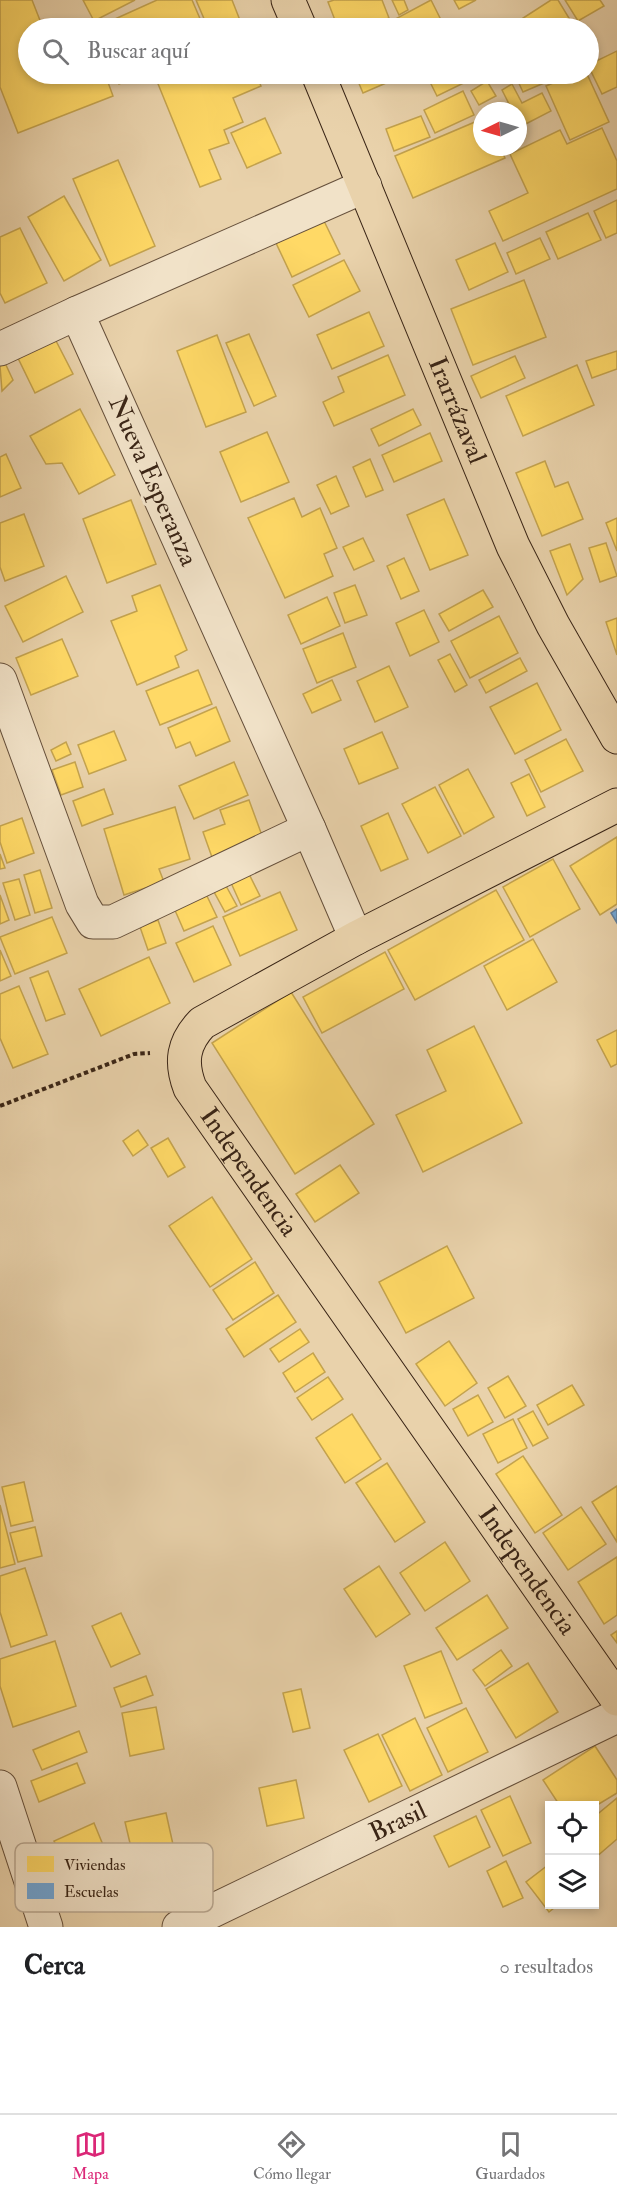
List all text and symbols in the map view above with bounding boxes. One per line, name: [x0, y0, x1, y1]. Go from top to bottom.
search box: [18, 18, 599, 84]
icon: search: [39, 35, 72, 68]
text: Buscar aquí: [87, 37, 189, 65]
north arrow: [473, 102, 527, 156]
street label: Irarrázaval: [421, 352, 493, 469]
street label: Nueva Esperanza: [100, 391, 205, 572]
street label: Independencia: [193, 1101, 305, 1243]
street label: Independencia: [471, 1500, 583, 1641]
street label: Brasil: [364, 1794, 432, 1849]
map controls: [545, 1801, 599, 1909]
button: locate: [545, 1801, 599, 1855]
legend: [15, 1843, 213, 1912]
text: Viviendas: [64, 1855, 125, 1875]
button: layers: [545, 1855, 599, 1909]
text: Escuelas: [64, 1882, 119, 1902]
text: Cerca: [24, 1950, 85, 1982]
text: 0 resultados: [500, 1954, 593, 1979]
tab: Mapa: [72, 2128, 109, 2184]
tab: Cómo llegar: [253, 2128, 331, 2184]
tab: Guardados: [475, 2128, 545, 2184]

